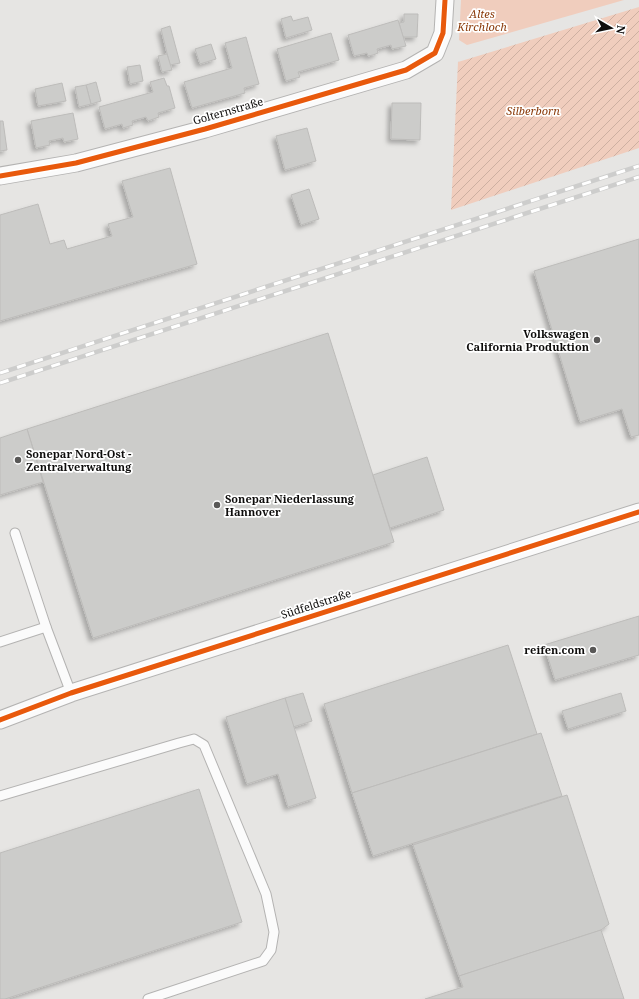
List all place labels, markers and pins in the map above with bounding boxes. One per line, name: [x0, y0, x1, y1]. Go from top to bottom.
place label: Volkswagen California Produktion: [466, 326, 590, 354]
marker: Volkswagen California Produktion: [592, 335, 602, 345]
place label: Sonepar Nord-Ost - Zentralverwaltung: [26, 446, 132, 474]
marker: Sonepar Nord-Ost - Zentralverwaltung: [13, 455, 23, 465]
place label: Sonepar Niederlassung Hannover: [225, 491, 355, 519]
marker: Sonepar Niederlassung Hannover: [212, 500, 222, 510]
place label: reifen.com: [524, 642, 585, 657]
marker: reifen.com: [588, 645, 598, 655]

